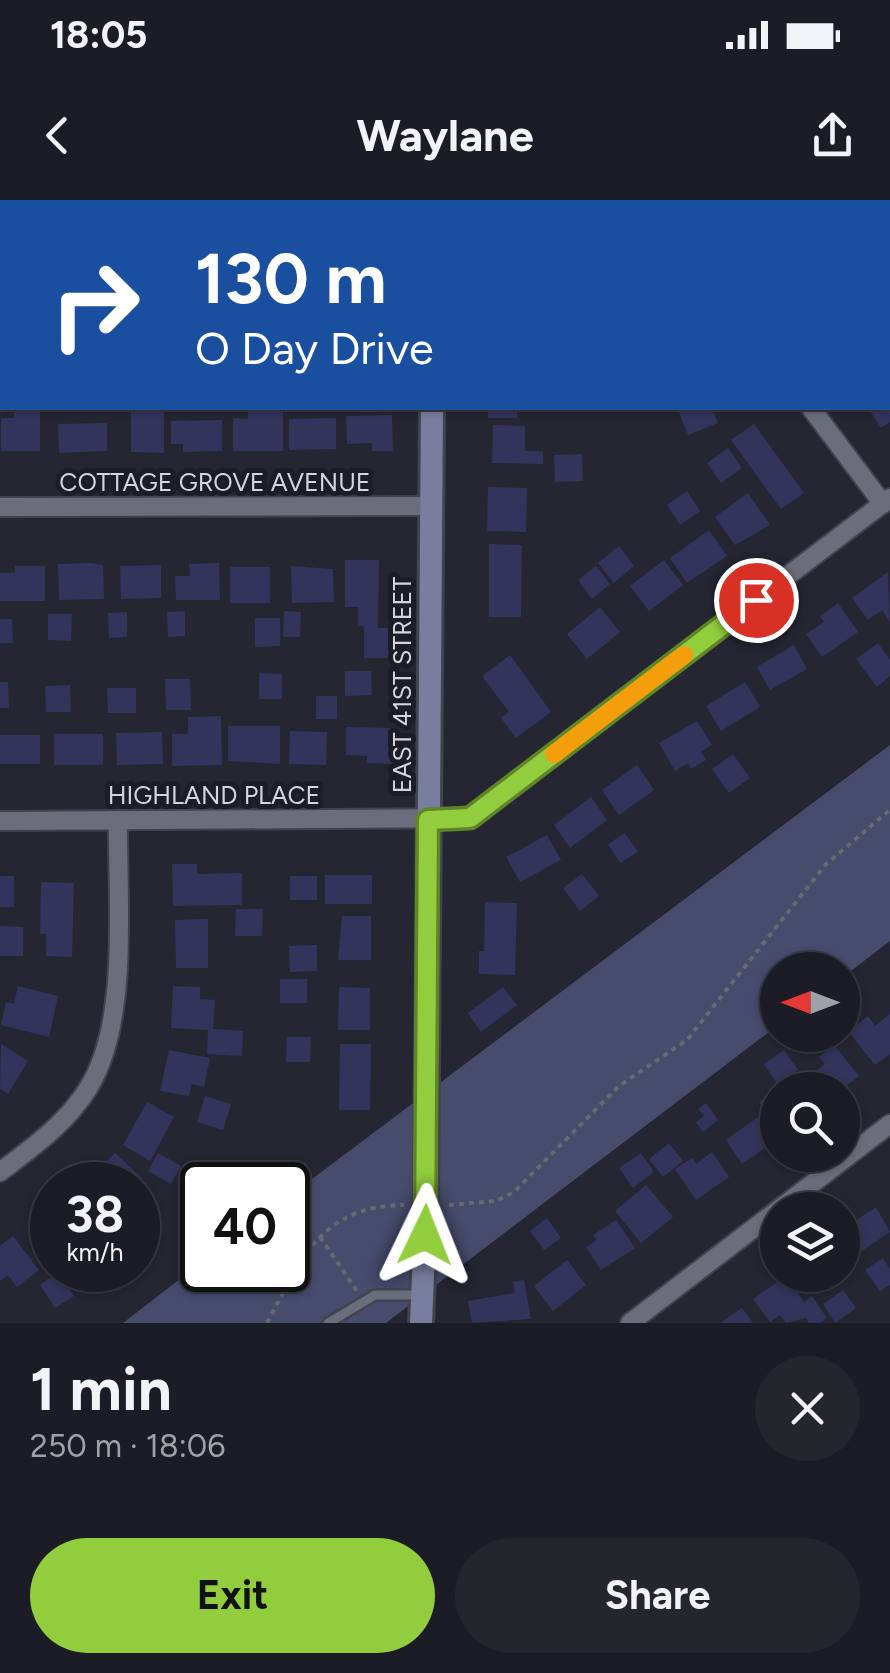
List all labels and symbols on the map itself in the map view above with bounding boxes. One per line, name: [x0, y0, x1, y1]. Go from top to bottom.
street label: COTTAGE GROVE AVENUE: [59, 467, 371, 497]
pin: [714, 558, 799, 643]
street label: EAST 41ST STREET: [387, 577, 417, 793]
street label: HIGHLAND PLACE: [108, 780, 320, 810]
north arrow: [760, 952, 860, 1052]
speed limit sign: 40: [180, 1162, 310, 1292]
position arrow: [373, 1183, 477, 1287]

